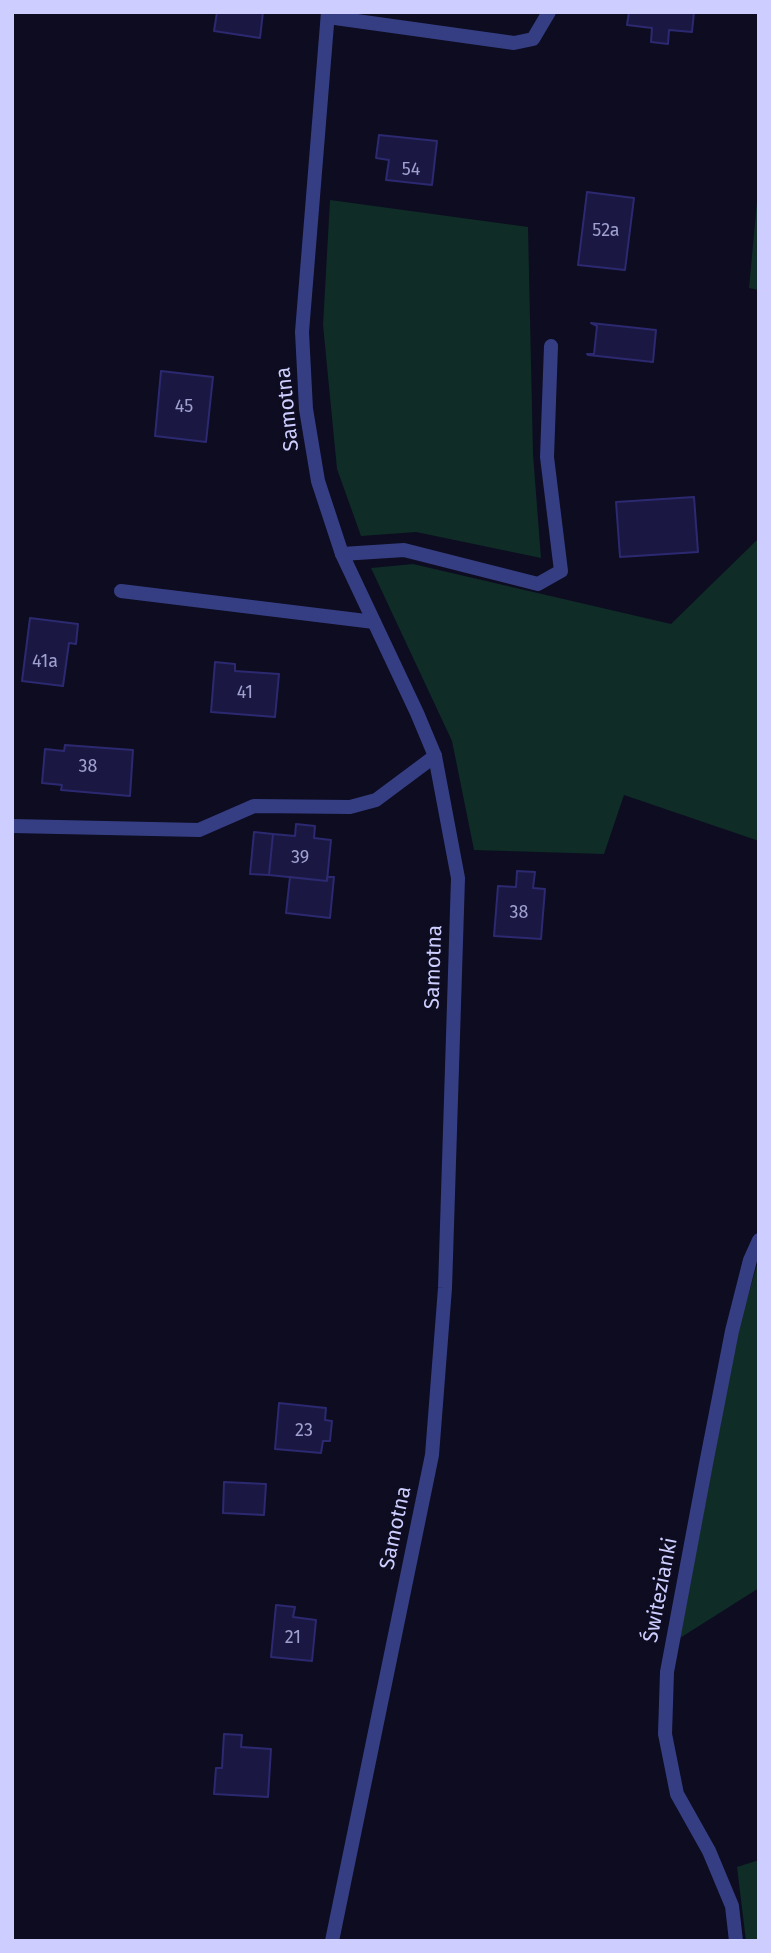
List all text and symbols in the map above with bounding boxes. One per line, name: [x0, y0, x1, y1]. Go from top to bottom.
house number: 54: [402, 159, 420, 181]
house number: 52a: [592, 220, 620, 242]
street label: Samotna: [271, 366, 305, 452]
house number: 45: [175, 396, 193, 418]
house number: 41a: [32, 651, 58, 673]
house number: 41: [237, 682, 253, 704]
house number: 38: [79, 756, 97, 778]
house number: 39: [291, 847, 309, 869]
house number: 38: [510, 902, 528, 924]
street label: Samotna: [420, 924, 448, 1010]
house number: 23: [295, 1420, 313, 1442]
street label: Samotna: [375, 1484, 417, 1572]
street label: Świtezianki: [638, 1535, 684, 1645]
house number: 21: [285, 1627, 301, 1649]

